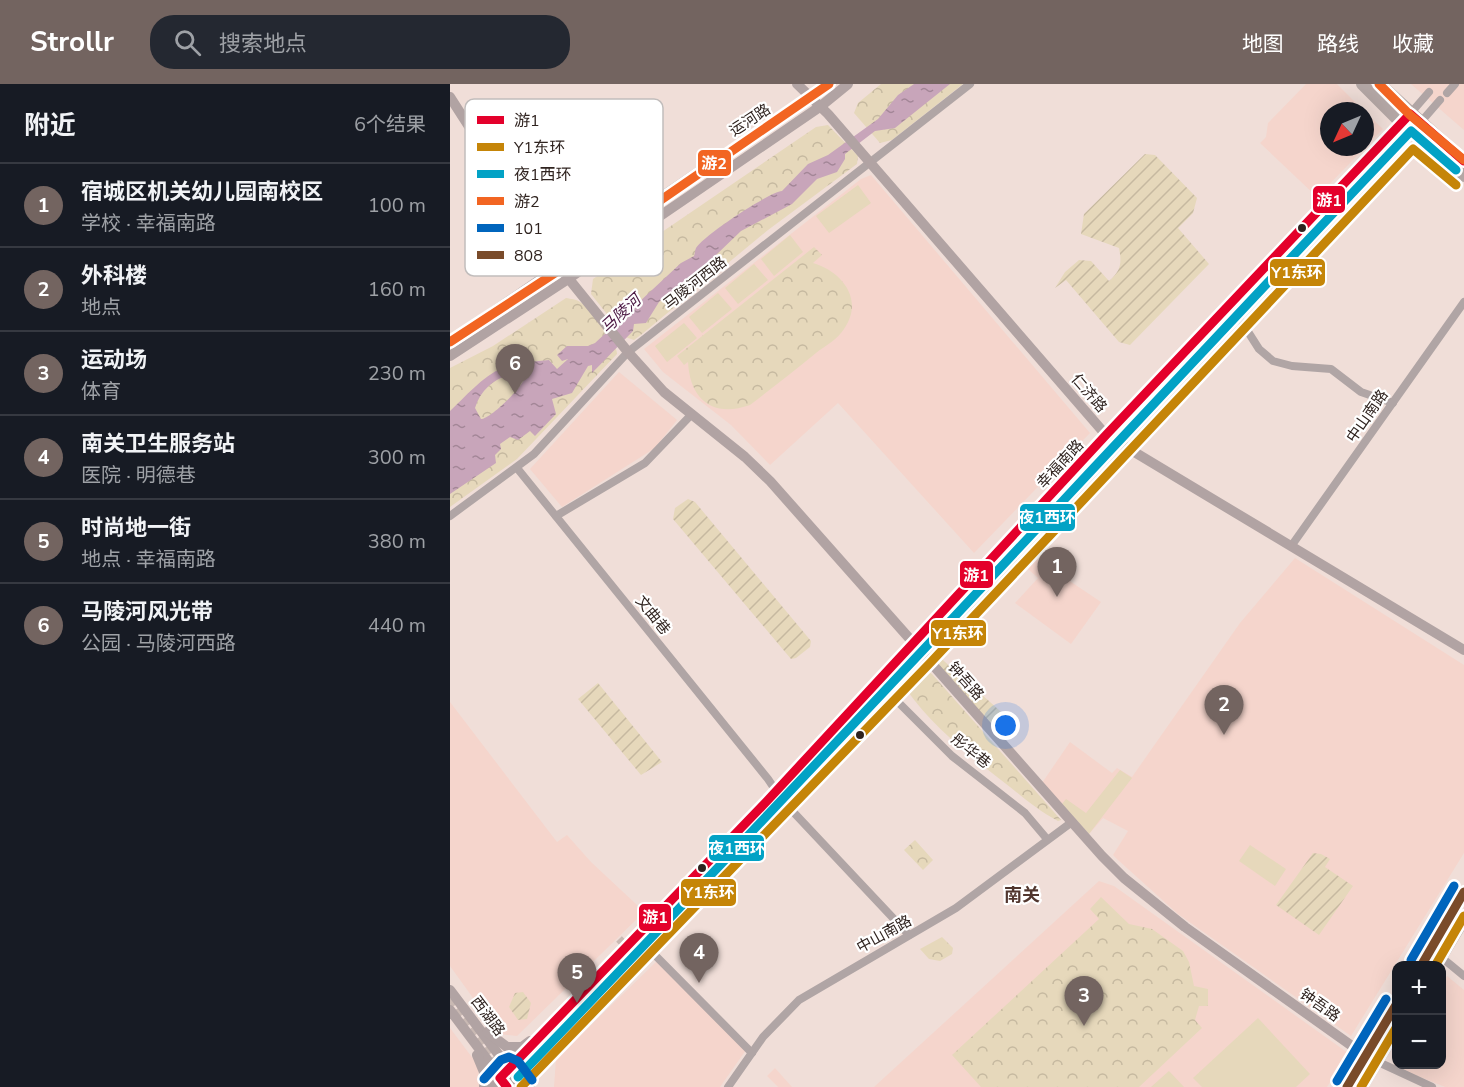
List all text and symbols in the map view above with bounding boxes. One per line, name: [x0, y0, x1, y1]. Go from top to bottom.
search box: [150, 15, 570, 69]
text: Strollr: [30, 23, 114, 61]
icon: search: [171, 26, 204, 59]
text: 搜索地点: [219, 29, 307, 59]
text: 地图: [1242, 30, 1284, 58]
text: 路线: [1317, 30, 1359, 58]
text: 收藏: [1392, 30, 1434, 58]
legend: [465, 99, 663, 276]
street label: 运河路: [726, 99, 774, 141]
north arrow: [1320, 102, 1374, 156]
text: 附近: [24, 108, 76, 143]
text: 游1: [514, 110, 540, 132]
text: 6个结果: [354, 111, 426, 138]
text: Y1东环: [513, 137, 565, 159]
line badge: 游2: [697, 149, 732, 177]
text: 游2: [701, 153, 727, 175]
text: 夜1西环: [514, 164, 572, 186]
text: 宿城区机关幼儿园南校区: [81, 177, 323, 207]
line badge: 游1: [1312, 185, 1346, 214]
text: 游1: [1316, 190, 1342, 212]
text: 游2: [514, 191, 540, 213]
text: 1: [38, 192, 50, 219]
text: 100 m: [368, 192, 426, 219]
text: 学校 · 幸福南路: [81, 210, 216, 237]
text: 101: [514, 218, 543, 240]
unlabelled marker: [1296, 222, 1308, 234]
text: 808: [514, 245, 543, 267]
street label: 马陵河西路: [659, 252, 731, 314]
line badge: Y1东环: [1269, 258, 1326, 287]
text: 外科楼: [81, 261, 147, 291]
text: Y1东环: [1270, 262, 1323, 284]
text: 2: [38, 276, 50, 303]
text: 160 m: [368, 276, 426, 303]
water label: 马陵河: [596, 288, 648, 338]
text: 地点: [81, 294, 121, 321]
pin: 6: [496, 344, 534, 394]
text: 运动场: [81, 345, 147, 375]
text: 3: [38, 360, 50, 387]
text: 230 m: [368, 360, 426, 387]
street label: 仁济路: [1067, 369, 1111, 417]
text: 体育: [81, 378, 121, 405]
street label: 中山南路: [1342, 386, 1392, 446]
text: 南关卫生服务站: [81, 429, 235, 459]
street label: 幸福南路: [1032, 435, 1088, 493]
text: 4: [38, 444, 50, 471]
text: 300 m: [368, 444, 426, 471]
text: 医院 · 明德巷: [81, 462, 196, 489]
line badge: 夜1西环: [1019, 503, 1076, 532]
text: 夜1西环: [1018, 507, 1076, 529]
text: 时尚地一街: [81, 513, 191, 543]
text: 5: [38, 528, 50, 555]
text: 380 m: [368, 528, 426, 555]
text: 地点 · 幸福南路: [81, 546, 216, 573]
pin: 1: [1038, 548, 1076, 597]
line badge: 游1: [959, 560, 994, 589]
text: 游1: [963, 565, 989, 587]
street label: 文曲巷: [631, 591, 675, 639]
text: 马陵河风光带: [81, 597, 213, 627]
text: 6: [38, 612, 50, 639]
text: 440 m: [368, 612, 426, 639]
line badge: Y1东环: [930, 619, 987, 647]
text: Y1东环: [931, 623, 984, 645]
text: 公园 · 马陵河西路: [81, 630, 236, 657]
street label: 钟吾路: [944, 658, 988, 704]
pin: 2: [1204, 686, 1244, 735]
your location: [991, 711, 1020, 740]
unlabelled marker: [854, 729, 866, 741]
street label: 彤华巷: [947, 729, 995, 773]
line badge: 夜1西环: [708, 834, 765, 862]
text: 夜1西环: [708, 838, 766, 860]
unlabelled marker: [696, 862, 708, 874]
line badge: Y1东环: [680, 878, 737, 907]
text: Y1东环: [682, 882, 735, 904]
district label: 南关: [1004, 883, 1040, 907]
line badge: 游1: [638, 903, 672, 932]
text: 游1: [642, 907, 668, 929]
street label: 中山南路: [853, 911, 915, 957]
pin: 4: [680, 934, 718, 983]
pin: 5: [558, 954, 596, 1003]
map controls: [1392, 961, 1446, 1069]
button: +: [1392, 961, 1446, 1015]
pin: 3: [1064, 976, 1104, 1026]
street label: 钟吾路: [1296, 984, 1344, 1026]
street label: 西湖路: [466, 992, 510, 1040]
button: −: [1392, 1015, 1446, 1069]

